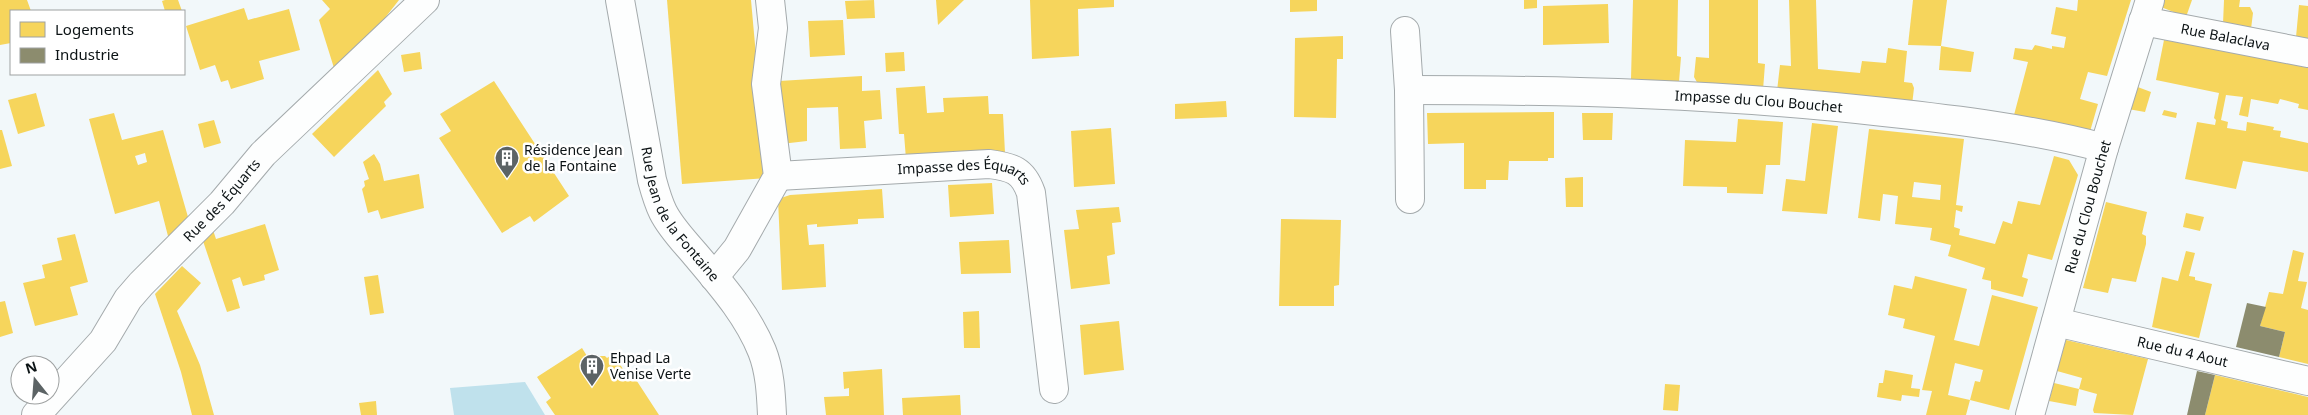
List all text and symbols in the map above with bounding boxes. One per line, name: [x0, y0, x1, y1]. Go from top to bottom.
legend: [10, 10, 185, 75]
text: Logements: [55, 19, 134, 39]
street label: Rue Balaclava: [2179, 19, 2272, 54]
text: Industrie: [55, 44, 119, 64]
street label: Impasse du Clou Bouchet: [1674, 86, 1843, 117]
street label: Rue du Clou Bouchet: [2060, 138, 2115, 276]
place label: Résidence Jean de la Fontaine: [524, 140, 623, 175]
building icon: Résidence Jean de la Fontaine: [494, 145, 520, 179]
street label: Rue Jean de la Fontaine: [637, 145, 724, 285]
street label: Rue des Équarts: [179, 154, 264, 246]
street label: Impasse des Équarts: [897, 154, 1036, 189]
street label: Rue du 4 Aout: [2135, 331, 2230, 371]
place label: Ehpad La Venise Verte: [610, 348, 691, 383]
building icon: Ehpad La Venise Verte: [579, 353, 605, 387]
north arrow: [10, 355, 60, 405]
text: N: [23, 356, 39, 378]

